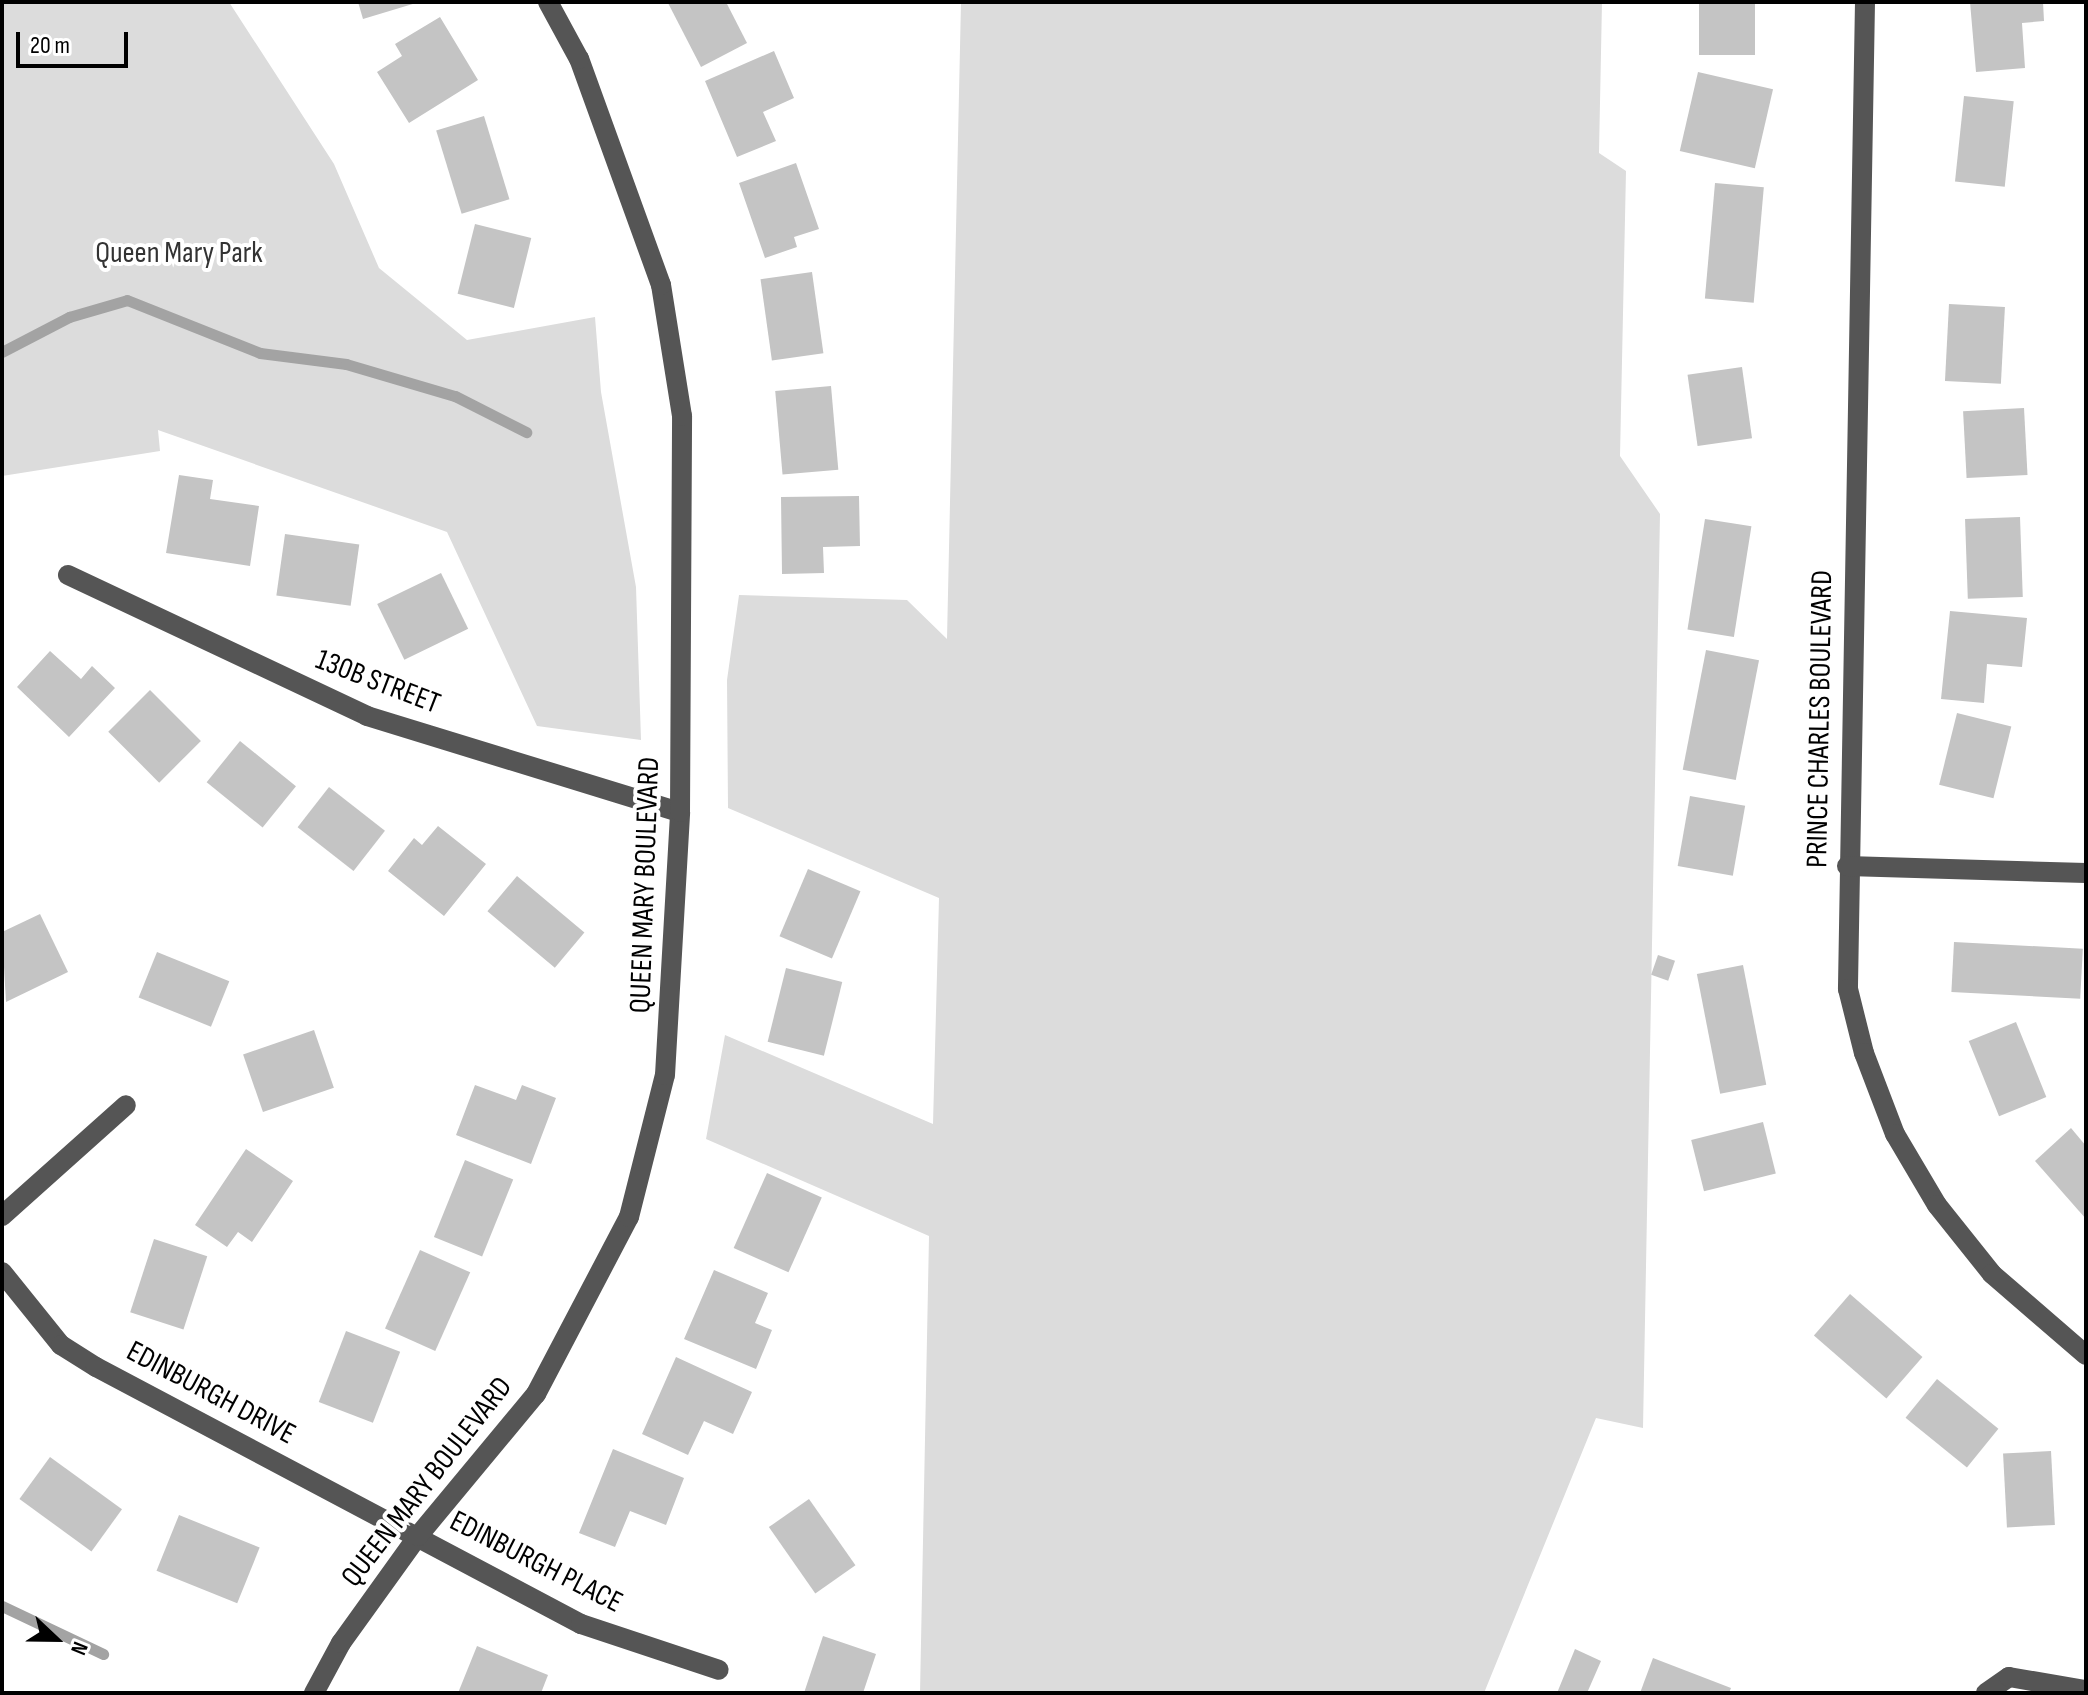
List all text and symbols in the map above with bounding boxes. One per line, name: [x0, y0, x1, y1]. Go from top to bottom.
scale bar: [20, 16, 132, 66]
text: 20 m: [30, 31, 70, 60]
park label: Queen Mary Park: [95, 235, 263, 271]
street label: PRINCE CHARLES BOULEVARD: [1799, 570, 1841, 868]
street label: 130B STREET: [311, 642, 445, 722]
street label: QUEEN MARY BOULEVARD: [623, 756, 667, 1014]
street label: EDINBURGH DRIVE: [121, 1333, 301, 1453]
street label: QUEEN MARY BOULEVARD: [334, 1370, 520, 1594]
street label: EDINBURGH PLACE: [444, 1503, 628, 1621]
north arrow: [16, 1599, 96, 1679]
text: N: [64, 1638, 93, 1659]

